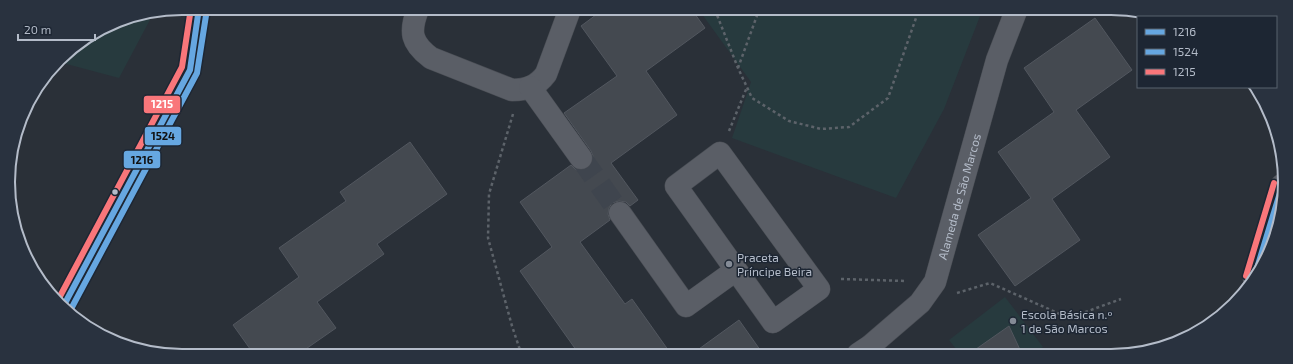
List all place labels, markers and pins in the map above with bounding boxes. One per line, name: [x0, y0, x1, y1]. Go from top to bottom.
unlabelled marker: [110, 187, 120, 197]
place label: Praceta Príncipe Beira: [737, 250, 812, 278]
marker: Praceta Príncipe Beira: [724, 259, 734, 269]
place label: Escola Básica n.º 1 de São Marcos: [1021, 307, 1113, 335]
marker: Escola Básica n.º 1 de São Marcos: [1008, 316, 1018, 326]

